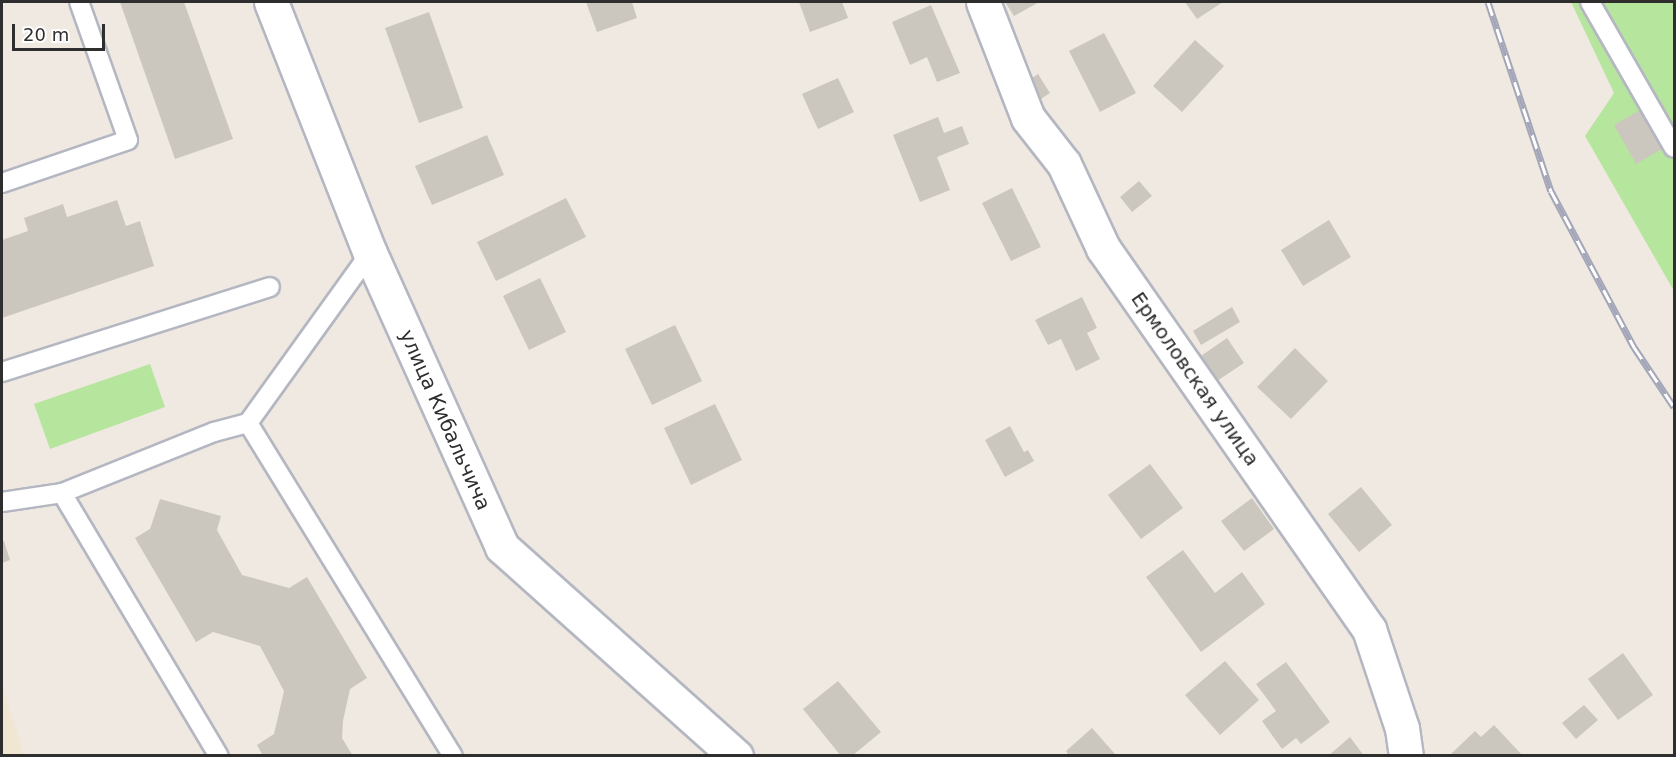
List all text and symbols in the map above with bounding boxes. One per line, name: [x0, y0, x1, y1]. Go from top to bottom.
scale bar: [15, 12, 108, 50]
text: 20 m: [23, 24, 69, 45]
street label: Ермоловская улица: [1126, 287, 1264, 471]
street label: улица Кибальчича: [394, 326, 496, 514]

